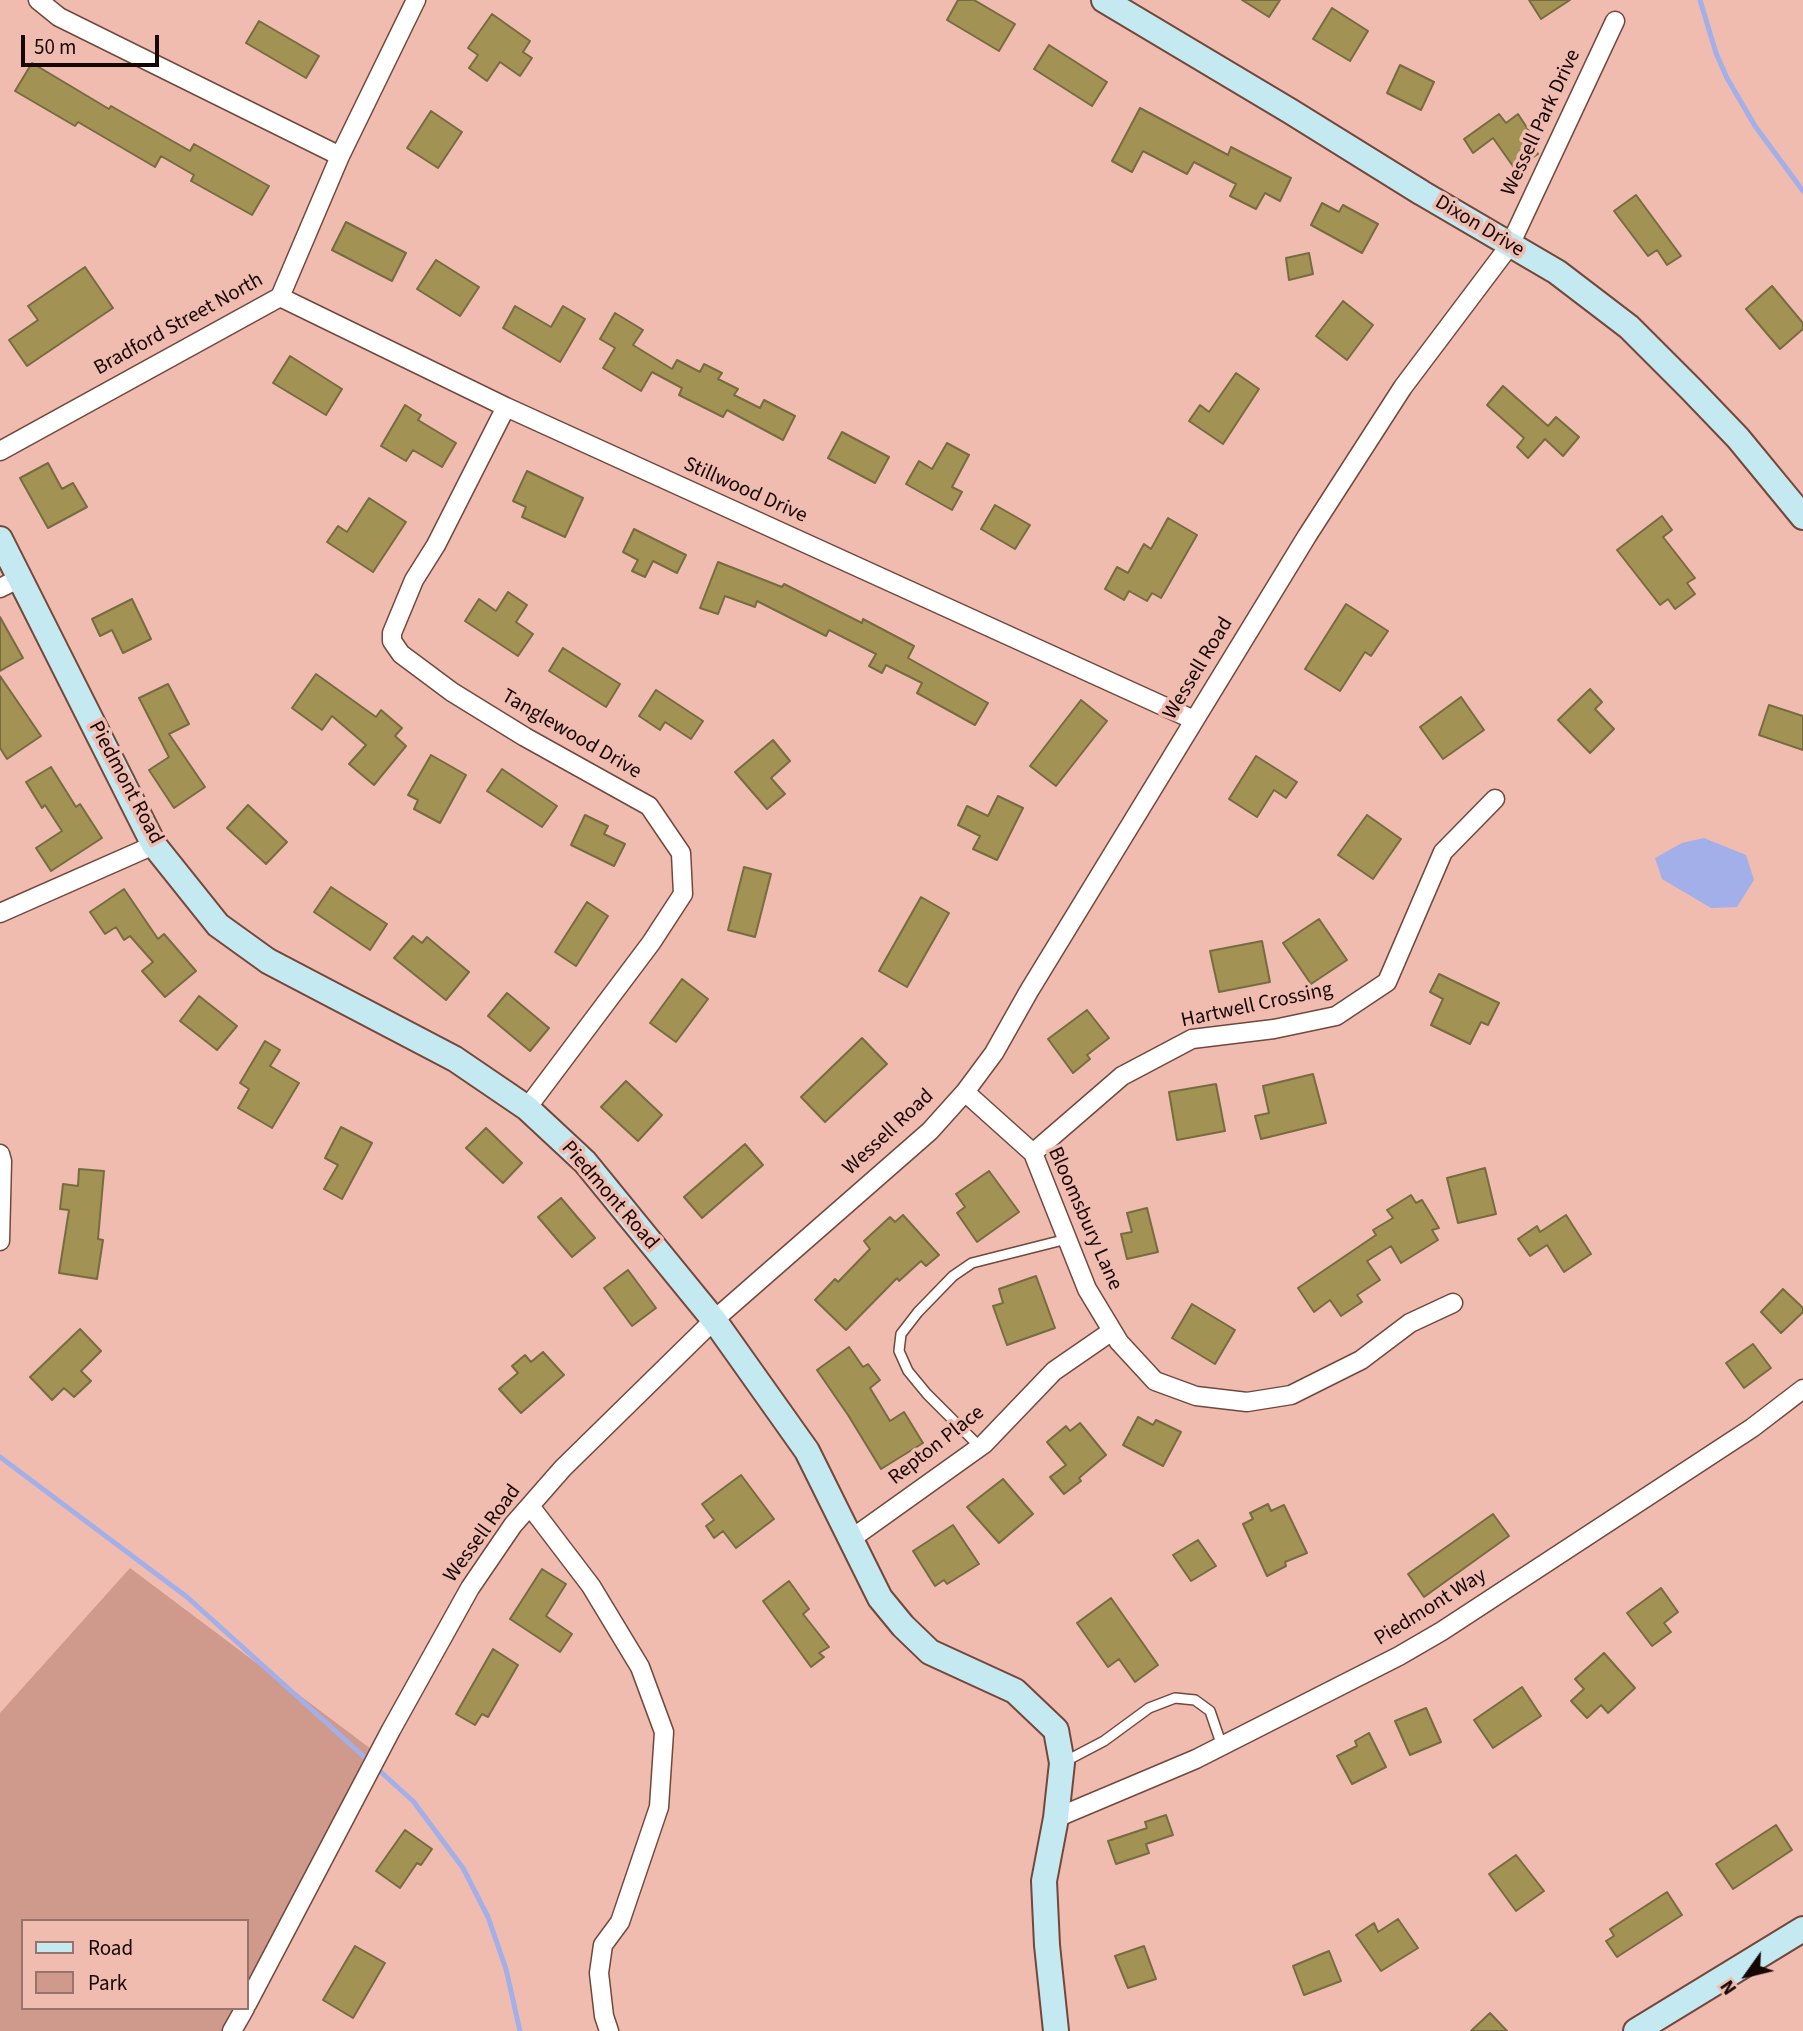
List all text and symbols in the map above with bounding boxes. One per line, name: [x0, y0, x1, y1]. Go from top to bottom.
scale bar: [24, 21, 163, 65]
text: 50 m: [34, 32, 76, 62]
street label: Wessell Park Drive: [1497, 46, 1587, 200]
street label: Dixon Drive: [1430, 191, 1528, 263]
street label: Bradford Street North: [90, 268, 268, 382]
street label: Stillwood Drive: [679, 452, 811, 530]
street label: Wessell Road: [1159, 613, 1239, 725]
street label: Tanglewood Drive: [497, 685, 645, 785]
street label: Piedmont Road: [82, 717, 168, 849]
street label: Hartwell Crossing: [1179, 978, 1335, 1034]
street label: Wessell Road: [838, 1085, 940, 1181]
street label: Piedmont Road: [555, 1137, 663, 1255]
street label: Bloomsbury Lane: [1041, 1143, 1127, 1295]
street label: Repton Place: [884, 1401, 990, 1491]
street label: Wessell Road: [439, 1480, 527, 1588]
street label: Piedmont Way: [1370, 1564, 1492, 1652]
legend: [21, 1919, 248, 2010]
text: Road: [88, 1933, 133, 1963]
north arrow: [1712, 1940, 1782, 2010]
text: Park: [88, 1968, 127, 1998]
text: N: [1714, 1974, 1744, 2000]

